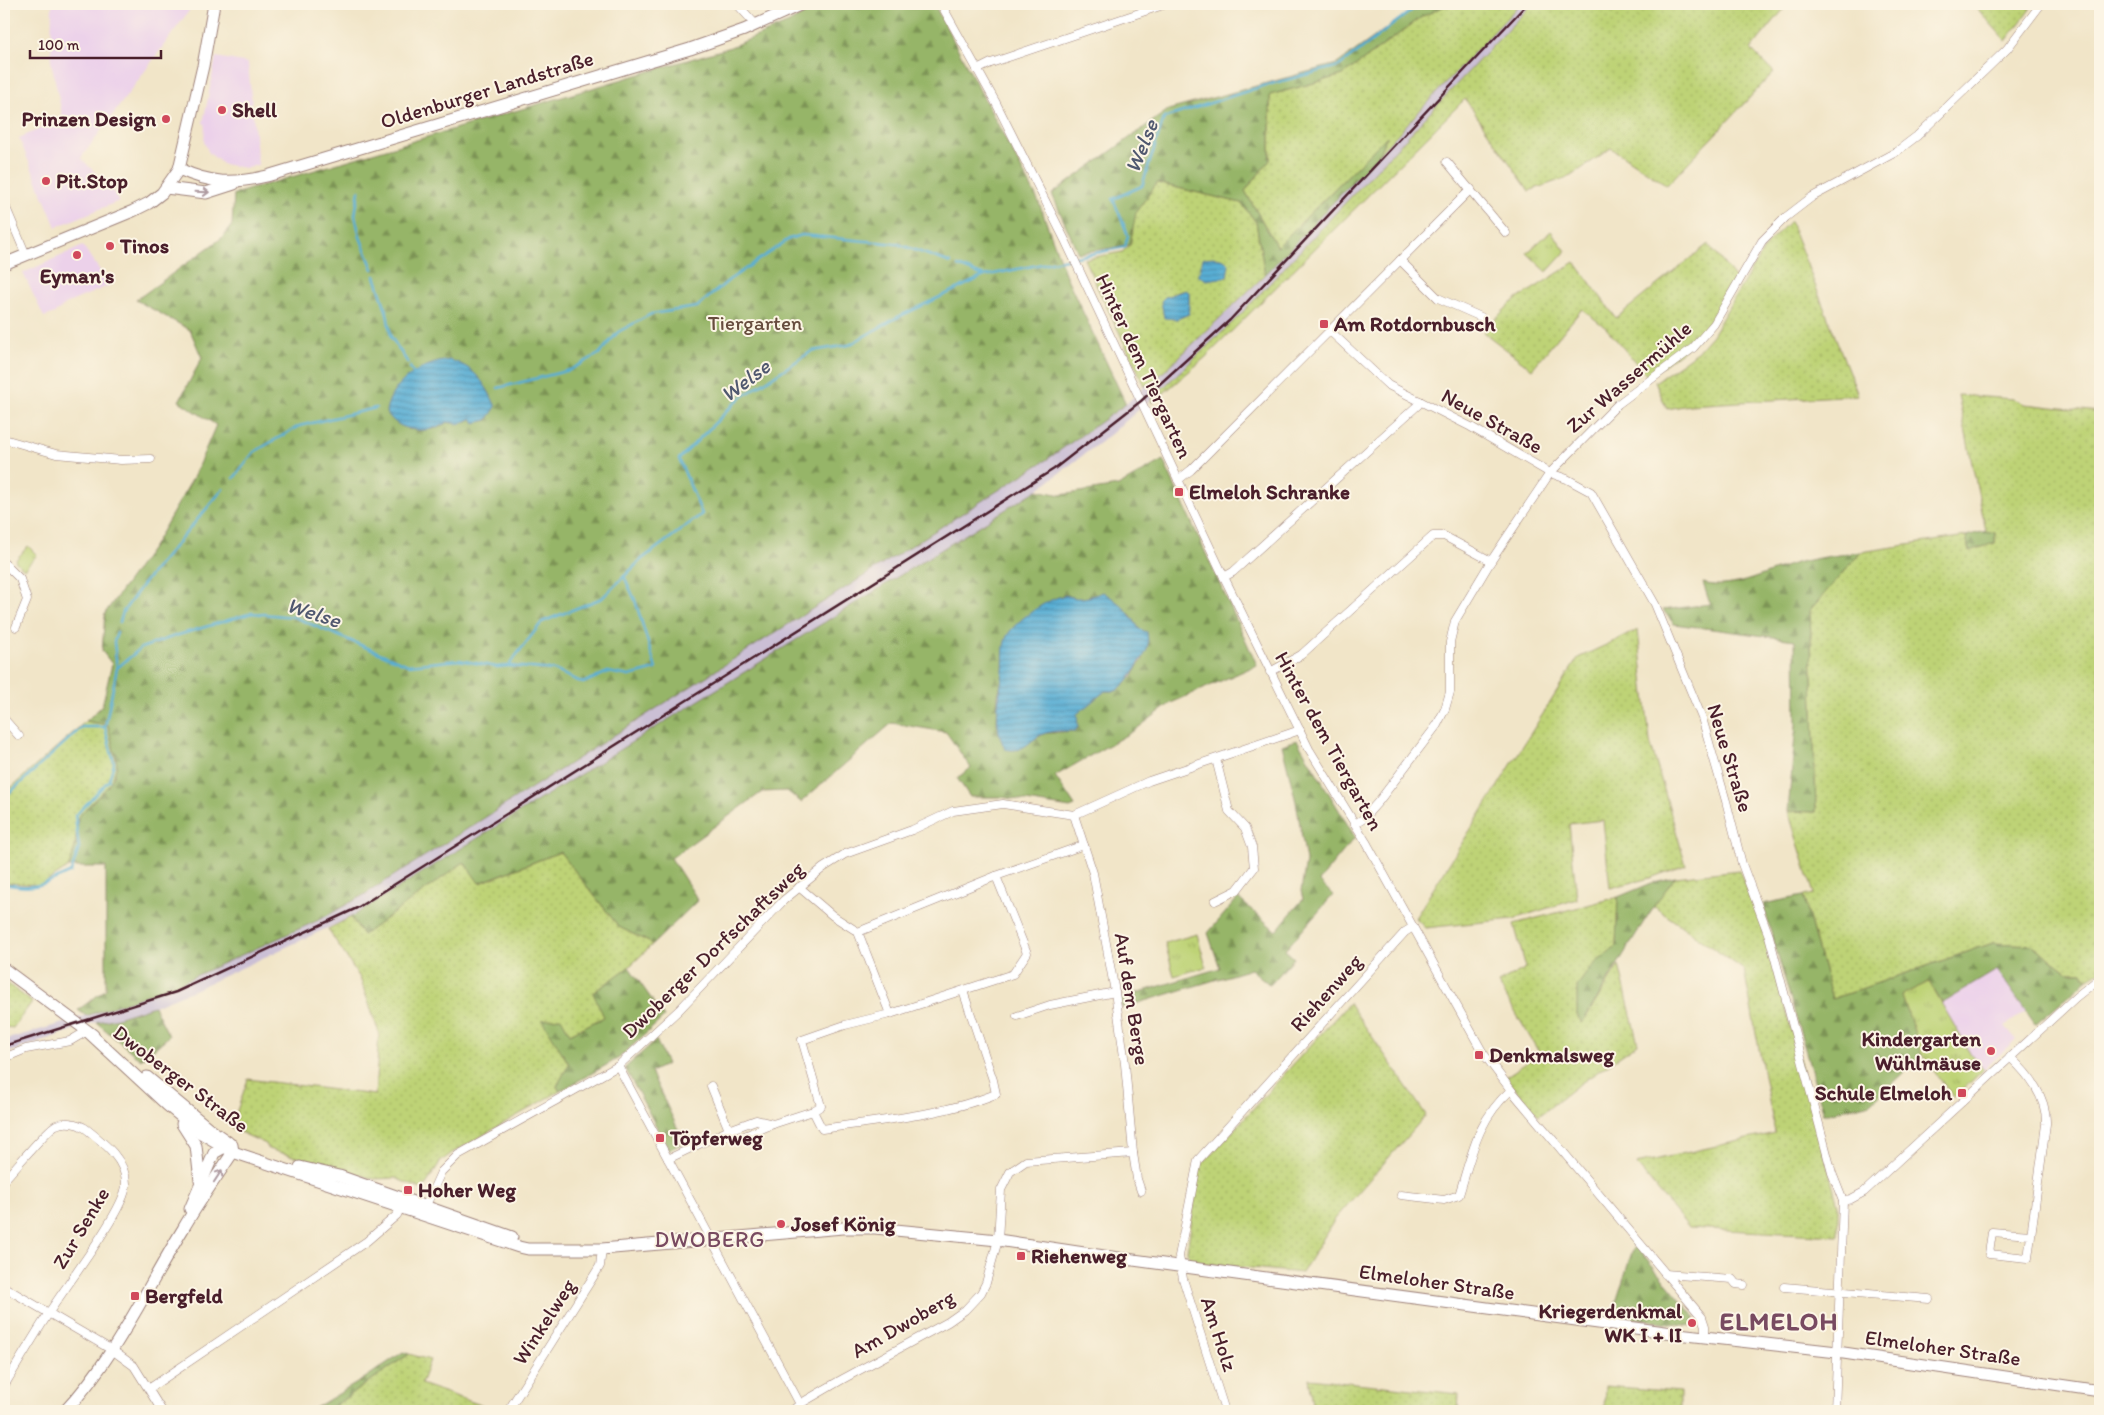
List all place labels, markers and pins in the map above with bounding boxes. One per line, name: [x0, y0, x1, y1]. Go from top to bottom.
place label: Shell: [232, 97, 278, 122]
marker: Shell: [216, 104, 228, 116]
place label: Prinzen Design: [21, 106, 156, 132]
marker: Prinzen Design: [160, 113, 172, 125]
place label: Pit.Stop: [56, 168, 128, 194]
marker: Pit.Stop: [40, 175, 52, 187]
place label: Tinos: [119, 233, 169, 258]
marker: Tinos: [104, 240, 116, 252]
marker: Eyman's: [71, 249, 83, 261]
place label: Eyman's: [40, 263, 114, 289]
place label: Am Rotdornbusch: [1333, 311, 1496, 336]
marker: Am Rotdornbusch: [1318, 318, 1330, 330]
place label: Elmeloh Schranke: [1189, 479, 1350, 504]
marker: Elmeloh Schranke: [1173, 486, 1185, 498]
place label: Kindergarten Wühlmäuse: [1861, 1026, 1981, 1075]
place label: Denkmalsweg: [1489, 1042, 1615, 1068]
marker: Kindergarten Wühlmäuse: [1985, 1045, 1997, 1057]
marker: Denkmalsweg: [1473, 1049, 1485, 1061]
place label: Schule Elmeloh: [1815, 1080, 1953, 1105]
marker: Schule Elmeloh: [1956, 1087, 1968, 1099]
place label: Töpferweg: [669, 1125, 763, 1151]
marker: Töpferweg: [654, 1132, 666, 1144]
place label: Hoher Weg: [418, 1177, 517, 1203]
marker: Hoher Weg: [402, 1184, 414, 1196]
place label: Josef König: [790, 1211, 897, 1237]
marker: Josef König: [775, 1218, 787, 1230]
place label: Riehenweg: [1031, 1243, 1128, 1269]
marker: Riehenweg: [1015, 1250, 1027, 1262]
place label: Bergfeld: [145, 1283, 223, 1309]
marker: Bergfeld: [129, 1290, 141, 1302]
place label: Kriegerdenkmal WK I + II: [1539, 1298, 1683, 1347]
marker: Kriegerdenkmal WK I + II: [1686, 1317, 1698, 1329]

